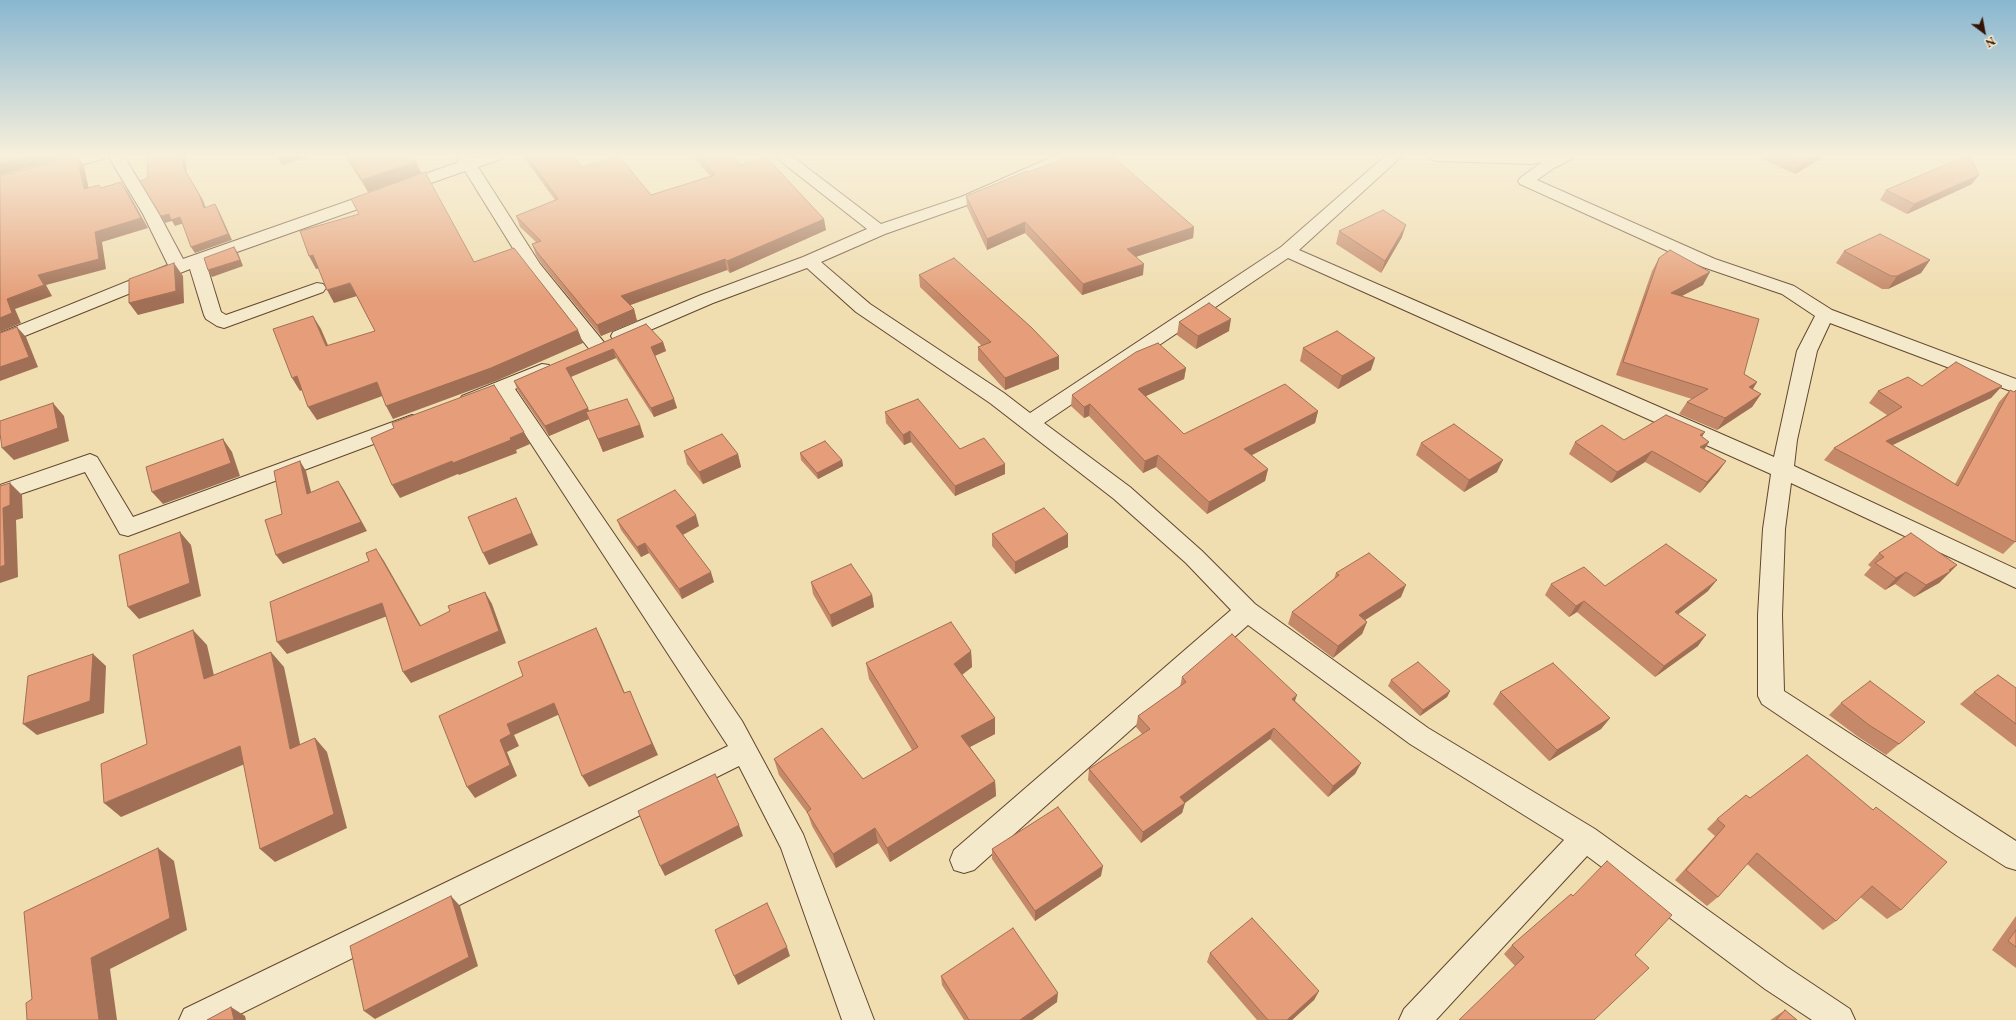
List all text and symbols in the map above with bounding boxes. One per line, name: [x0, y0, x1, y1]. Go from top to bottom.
north arrow: [1964, 12, 2004, 52]
text: N: [1983, 34, 1998, 50]

